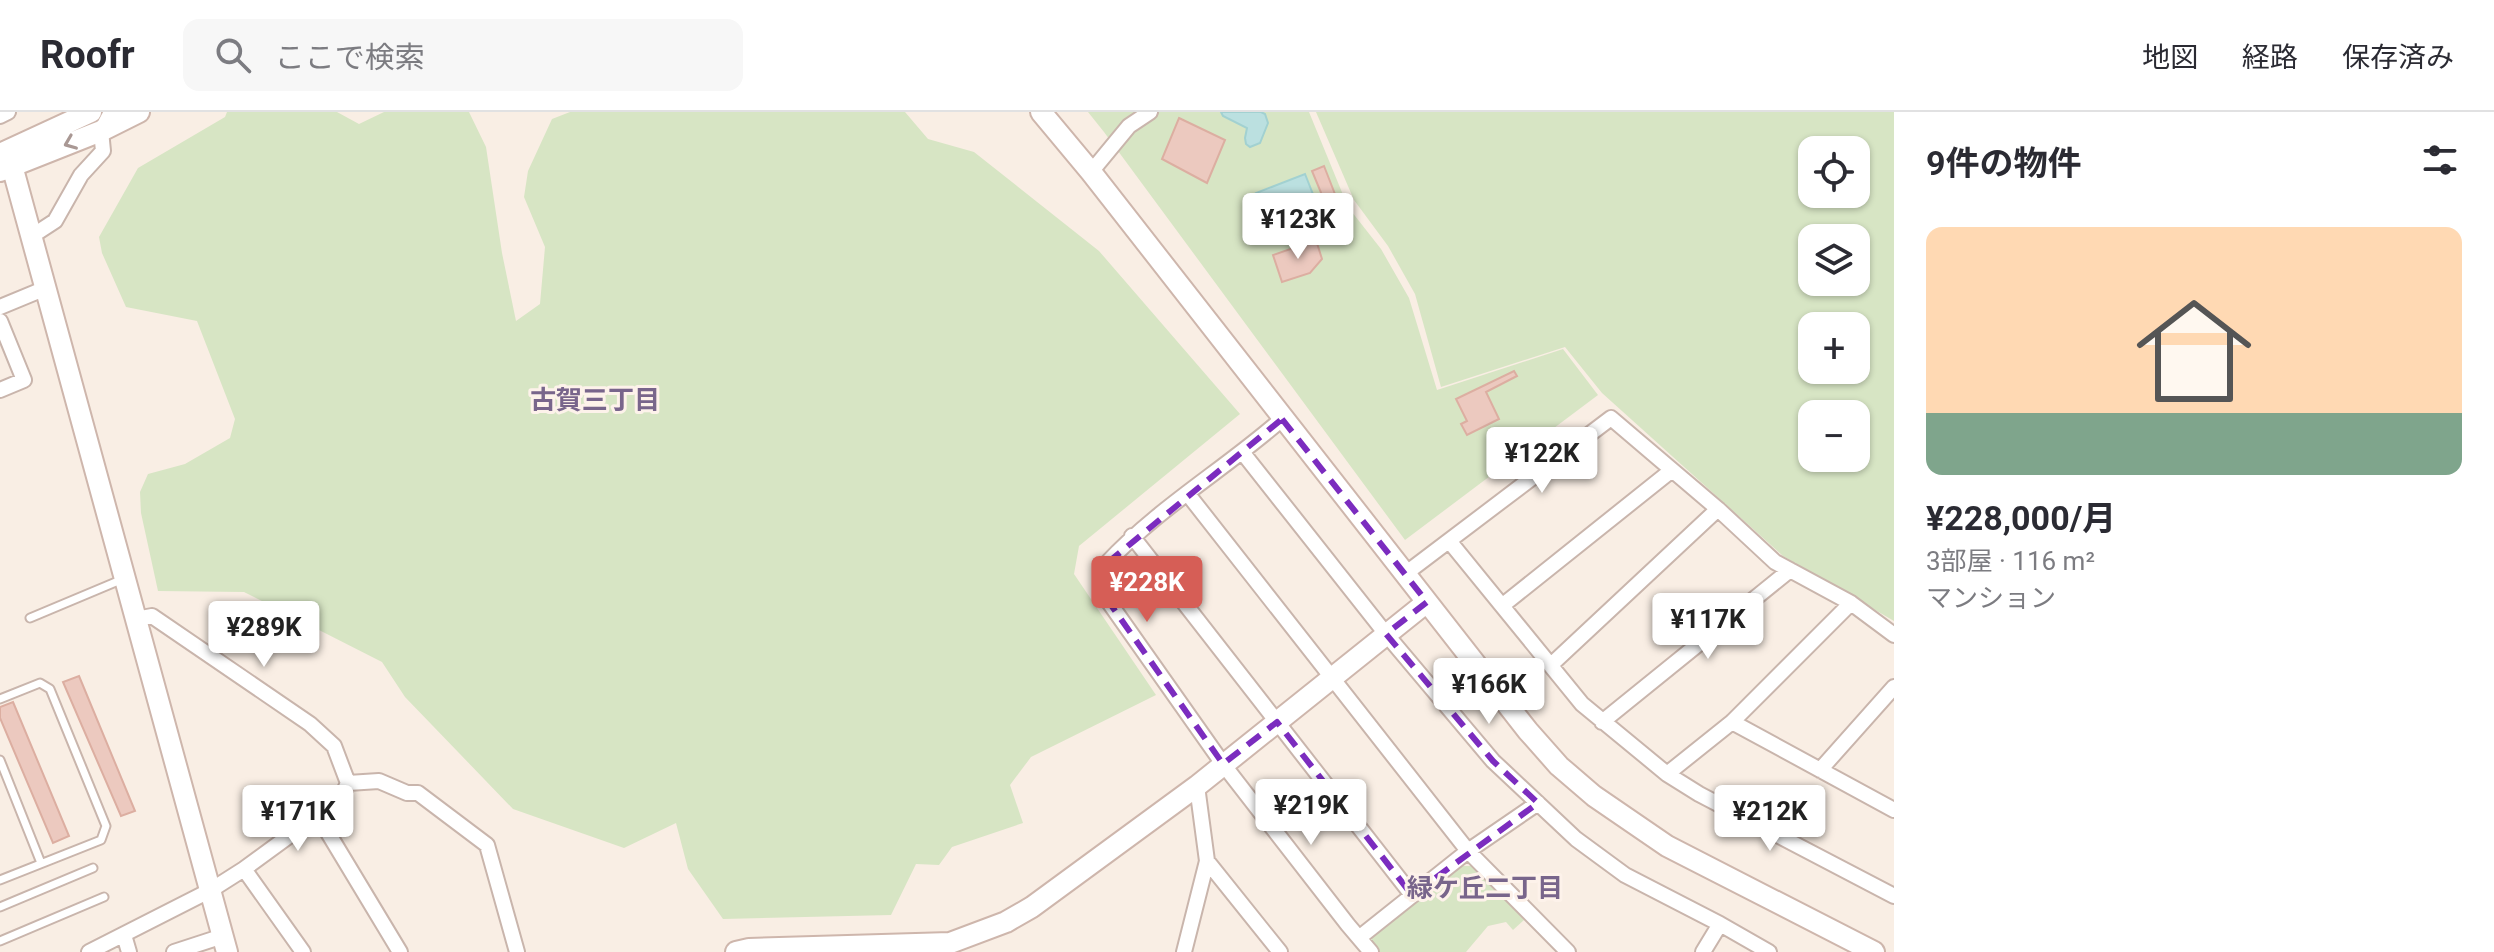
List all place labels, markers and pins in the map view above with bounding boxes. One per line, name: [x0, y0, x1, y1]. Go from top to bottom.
pin: ¥123K: [1242, 193, 1354, 261]
pin: ¥122K: [1486, 427, 1598, 495]
pin: ¥228K: [1091, 556, 1203, 624]
pin: ¥117K: [1652, 593, 1764, 661]
pin: ¥289K: [208, 601, 320, 669]
pin: ¥166K: [1433, 658, 1545, 726]
pin: ¥219K: [1255, 779, 1367, 847]
pin: ¥171K: [242, 785, 354, 853]
pin: ¥212K: [1714, 785, 1826, 853]

